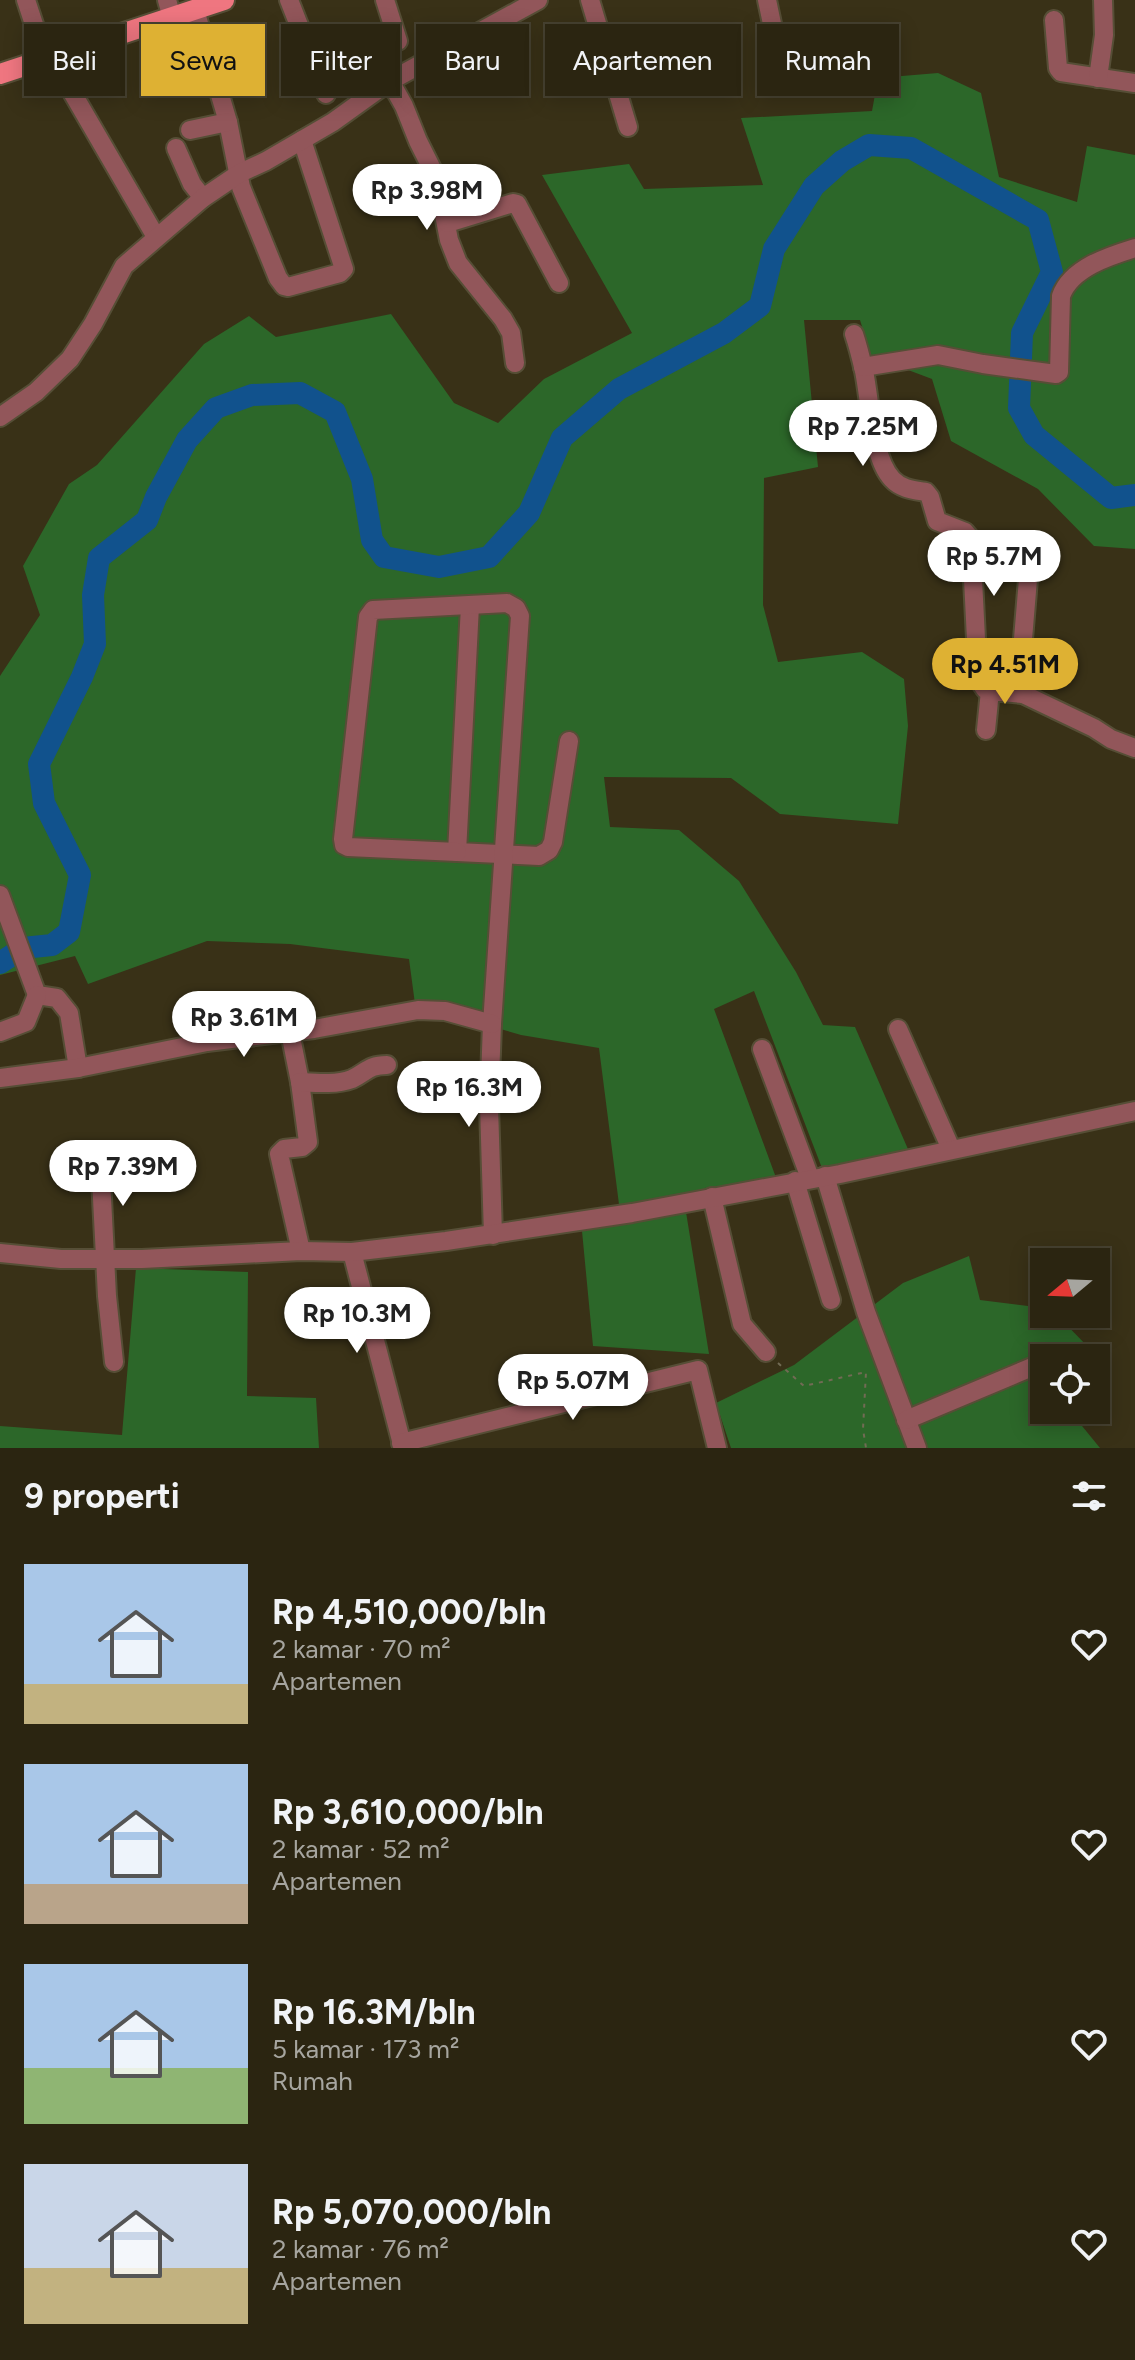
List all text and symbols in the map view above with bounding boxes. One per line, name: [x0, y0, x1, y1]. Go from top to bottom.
chip: Beli: [24, 24, 125, 96]
chip: Sewa: [141, 24, 265, 96]
chip: Filter: [281, 24, 400, 96]
chip: Baru: [416, 24, 529, 96]
chip: Apartemen: [545, 24, 741, 96]
chip: Rumah: [757, 24, 899, 96]
pin: Rp 3.98M: [344, 164, 510, 232]
text: Rp 3.98M: [371, 174, 483, 206]
pin: Rp 7.25M: [780, 400, 946, 468]
text: Rp 7.25M: [807, 410, 919, 442]
pin: Rp 5.7M: [920, 530, 1068, 598]
text: Rp 5.7M: [946, 540, 1042, 572]
pin: Rp 4.51M: [922, 638, 1088, 706]
text: Rp 4.51M: [950, 648, 1060, 680]
pin: Rp 3.61M: [161, 991, 327, 1059]
text: Rp 3.61M: [190, 1001, 298, 1033]
pin: Rp 16.3M: [386, 1061, 552, 1129]
text: Rp 16.3M: [415, 1071, 523, 1103]
pin: Rp 7.39M: [40, 1140, 206, 1208]
text: Rp 7.39M: [67, 1150, 179, 1182]
north arrow: [1030, 1248, 1110, 1328]
map controls: [1030, 1248, 1110, 1424]
pin: Rp 10.3M: [274, 1287, 440, 1355]
text: Rp 10.3M: [302, 1297, 412, 1329]
button: locate: [1030, 1344, 1110, 1424]
pin: Rp 5.07M: [490, 1354, 656, 1422]
text: Rp 5.07M: [516, 1364, 630, 1396]
icon: filters: [1067, 1474, 1111, 1518]
text: 9 properti: [24, 1476, 180, 1517]
text: Rp 4,510,000/bln: [272, 1592, 546, 1633]
icon: home: [88, 1596, 184, 1692]
icon: heart: [1067, 1622, 1111, 1666]
text: 2 kamar · 70 m²: [272, 1633, 451, 1665]
text: Apartemen: [272, 1665, 402, 1697]
text: Rp 3,610,000/bln: [272, 1792, 544, 1833]
icon: home: [88, 1796, 184, 1892]
icon: heart: [1067, 1822, 1111, 1866]
text: 2 kamar · 52 m²: [272, 1833, 450, 1865]
text: Apartemen: [272, 1865, 402, 1897]
text: Rp 16.3M/bln: [272, 1992, 476, 2033]
icon: home: [88, 1996, 184, 2092]
icon: heart: [1067, 2022, 1111, 2066]
text: 5 kamar · 173 m²: [272, 2033, 459, 2065]
text: Rumah: [272, 2065, 353, 2097]
text: Rp 5,070,000/bln: [272, 2192, 551, 2233]
icon: home: [88, 2196, 184, 2292]
icon: heart: [1067, 2222, 1111, 2266]
text: 2 kamar · 76 m²: [272, 2233, 449, 2265]
text: Apartemen: [272, 2265, 402, 2297]

